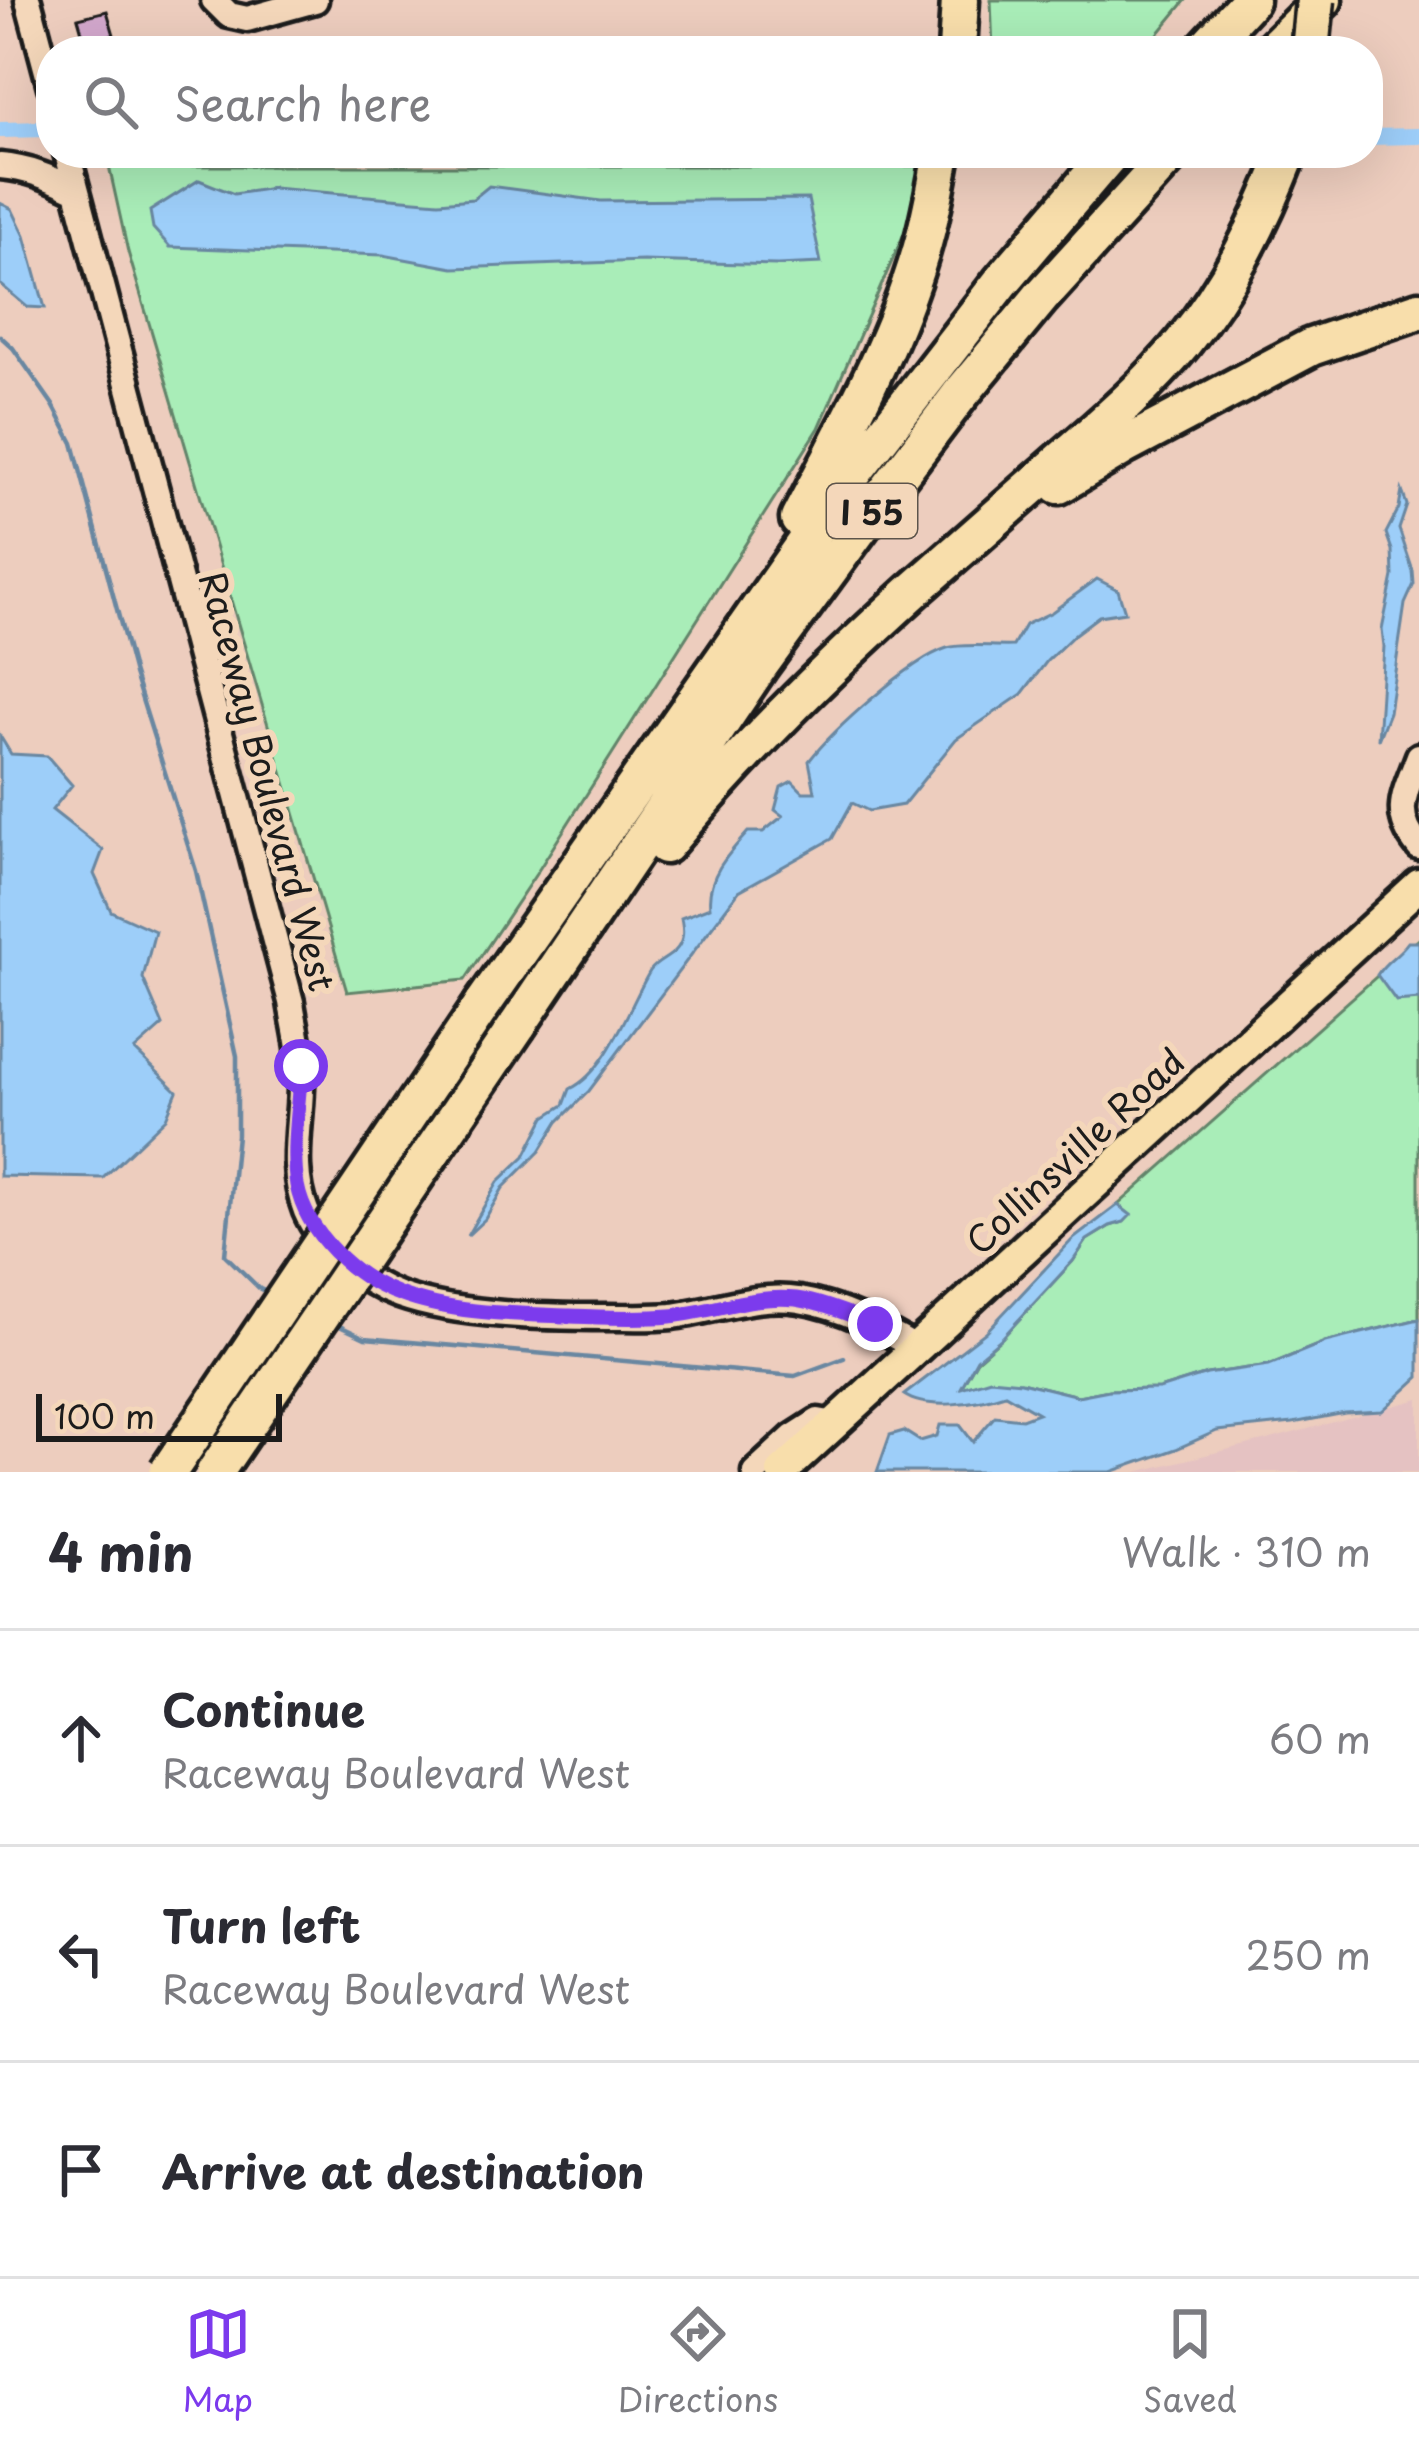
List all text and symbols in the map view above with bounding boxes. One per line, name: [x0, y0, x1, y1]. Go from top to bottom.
search box: [36, 36, 1383, 168]
text: Search here: [174, 68, 431, 136]
icon: search: [78, 69, 144, 135]
road number: I 55: [827, 484, 917, 538]
street label: Raceway Boulevard West: [187, 565, 351, 997]
street label: Collinsville Road: [952, 1034, 1196, 1266]
route start: [274, 1039, 328, 1093]
route end: [848, 1297, 902, 1351]
scale bar: [36, 1388, 282, 1441]
text: 100 m: [54, 1390, 155, 1440]
text: 4 min: [48, 1512, 193, 1589]
text: Walk · 310 m: [1122, 1521, 1371, 1580]
text: Continue: [162, 1674, 365, 1742]
icon: ahead: [48, 1705, 114, 1771]
text: 60 m: [1269, 1708, 1371, 1767]
text: Raceway Boulevard West: [162, 1742, 630, 1801]
text: Turn left: [162, 1890, 361, 1958]
icon: left: [48, 1921, 114, 1987]
text: 250 m: [1246, 1924, 1371, 1983]
text: Raceway Boulevard West: [162, 1958, 630, 2017]
text: Arrive at destination: [162, 2136, 645, 2204]
icon: arrive: [48, 2137, 114, 2203]
tab: Map: [182, 2301, 253, 2423]
tab: Directions: [618, 2301, 778, 2423]
tab: Saved: [1143, 2301, 1237, 2423]

